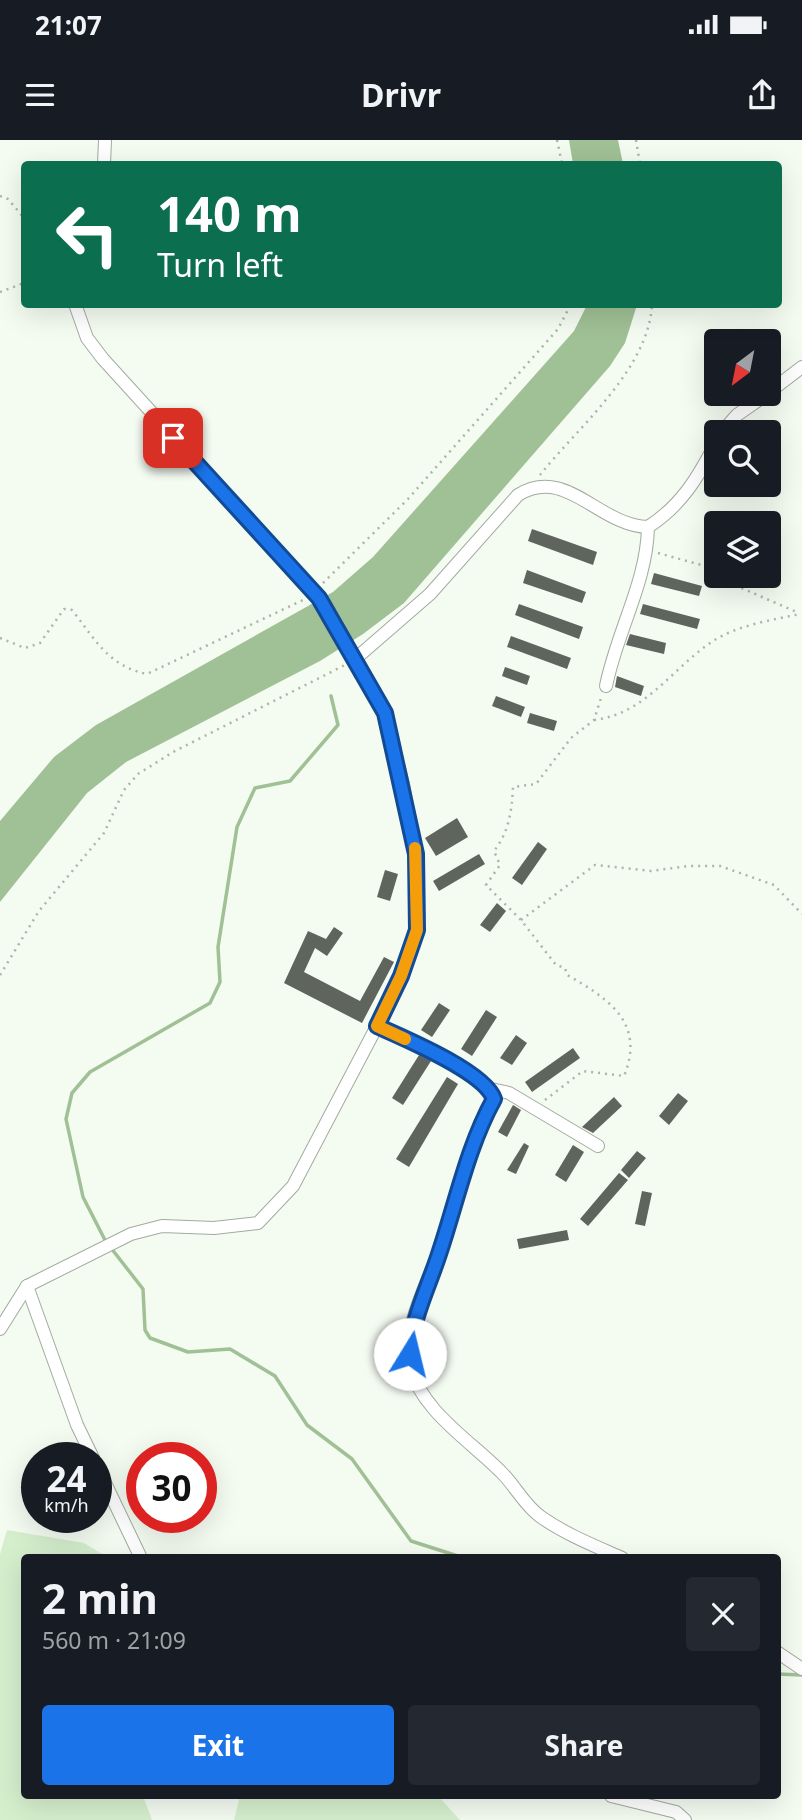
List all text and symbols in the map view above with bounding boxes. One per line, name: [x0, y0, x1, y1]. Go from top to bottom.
text: 21:07: [35, 7, 102, 43]
text: Drivr: [361, 73, 441, 116]
icon: menu: [21, 76, 59, 114]
icon: share: [743, 76, 781, 114]
text: 140 m: [157, 180, 302, 246]
icon: left: [42, 189, 133, 280]
text: Turn left: [157, 243, 283, 286]
north arrow: [704, 329, 780, 406]
map controls: [704, 329, 781, 588]
pin: [143, 408, 203, 468]
icon: arrive: [154, 419, 192, 457]
button: search: [704, 420, 781, 497]
button: layers: [704, 511, 781, 588]
position arrow: [373, 1317, 447, 1391]
speed limit sign: 30: [126, 1442, 217, 1533]
text: 24: [46, 1455, 87, 1502]
text: km/h: [44, 1493, 89, 1517]
text: 2 min: [42, 1569, 158, 1626]
button: close: [686, 1577, 760, 1651]
text: 560 m · 21:09: [42, 1624, 186, 1656]
button: Exit: [42, 1705, 394, 1785]
button: Share: [408, 1705, 760, 1785]

